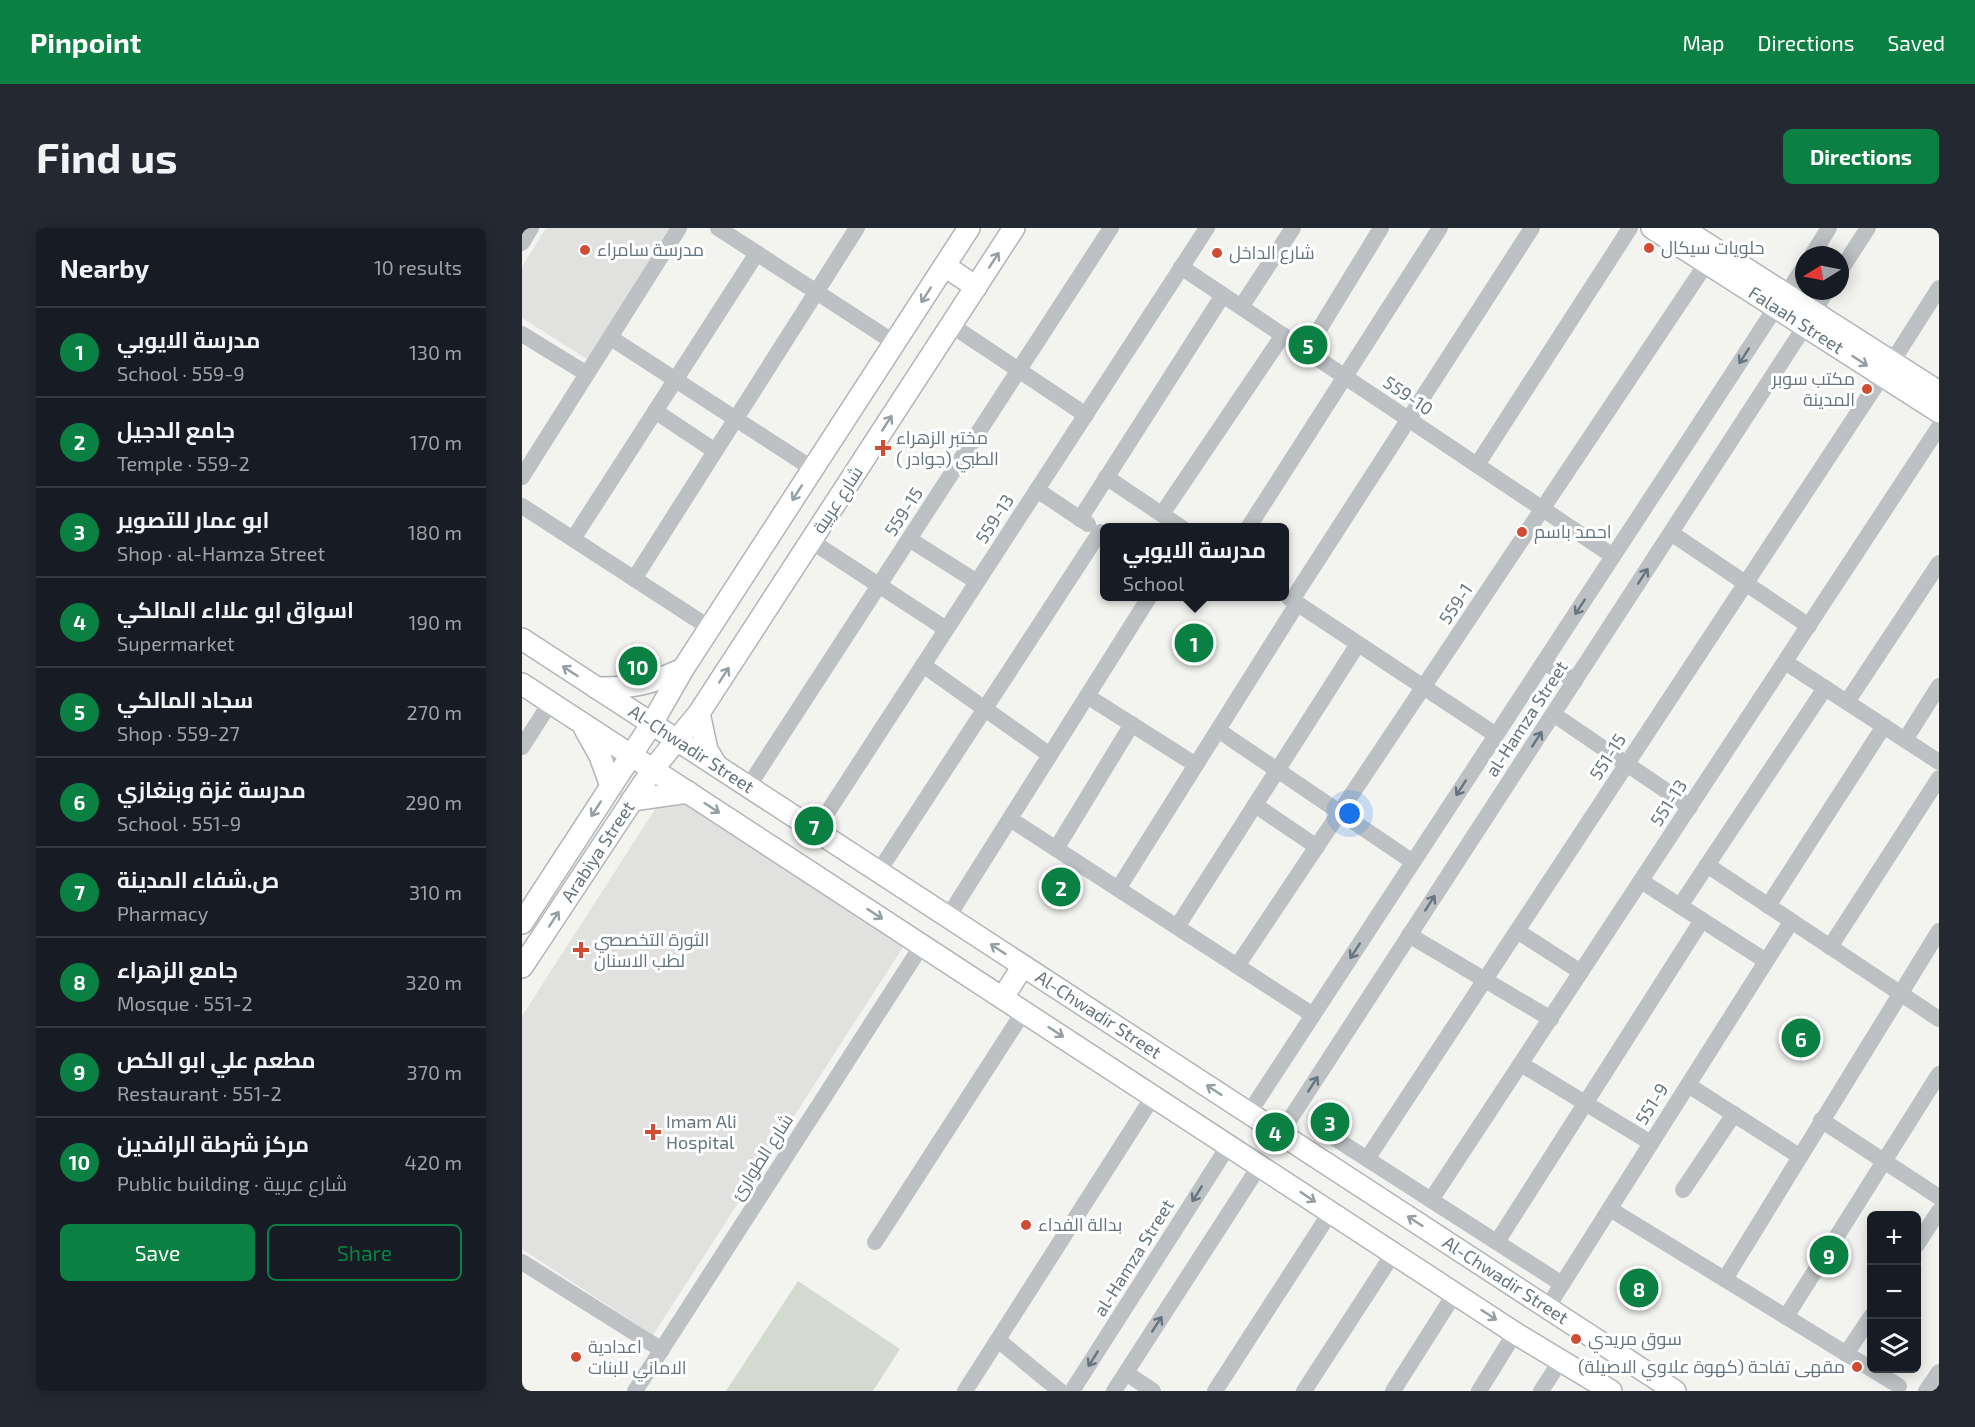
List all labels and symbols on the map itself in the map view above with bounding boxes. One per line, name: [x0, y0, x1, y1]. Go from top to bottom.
place label: حلويات سيكال: [1661, 236, 1765, 259]
place label: مدرسة سامراء: [597, 238, 704, 261]
place label: شارع الداخل: [1229, 241, 1315, 265]
marker: حلويات سيكال: [1642, 241, 1656, 255]
marker: مدرسة سامراء: [578, 243, 592, 257]
marker: شارع الداخل: [1210, 246, 1224, 260]
north arrow: [1795, 246, 1849, 300]
one-way arrow: [988, 252, 1000, 269]
street label: Falaah Street: [1745, 281, 1848, 358]
one-way arrow: [920, 286, 932, 303]
pin: 5: [1288, 322, 1328, 368]
one-way arrow: [1737, 347, 1749, 364]
one-way arrow: [1851, 356, 1868, 368]
place label: مكتب سوبر المدينة: [1771, 367, 1855, 410]
street label: 559-10: [1380, 371, 1438, 420]
marker: مكتب سوبر المدينة: [1860, 382, 1874, 396]
one-way arrow: [882, 415, 894, 432]
place label: مختبر الزهراء الطبي (جوادر ): [896, 426, 999, 473]
marker: مختبر الزهراء الطبي (جوادر ): [874, 439, 892, 457]
street label: شارع عربية: [807, 462, 869, 538]
street label: 559-15: [879, 483, 927, 540]
one-way arrow: [791, 485, 803, 501]
street label: 559-13: [970, 490, 1018, 547]
place label: احمد باسم: [1534, 520, 1612, 544]
marker: احمد باسم: [1515, 525, 1529, 539]
one-way arrow: [1637, 568, 1649, 585]
street label: 559-1: [1434, 579, 1477, 628]
one-way arrow: [1573, 599, 1586, 616]
pin: 1: [1174, 620, 1214, 666]
pin: 10: [618, 644, 658, 688]
street label: al-Hamza Street: [1481, 656, 1572, 781]
one-way arrow: [563, 665, 579, 677]
one-way arrow: [718, 667, 730, 684]
street label: Al-Chwadir Street: [625, 700, 759, 798]
street label: 551-15: [1584, 729, 1630, 784]
one-way arrow: [1530, 731, 1543, 748]
street label: 551-13: [1645, 775, 1691, 830]
one-way arrow: [1455, 779, 1467, 796]
street label: Arabiya Street: [556, 797, 639, 906]
your location: [1335, 799, 1364, 828]
one-way arrow: [590, 800, 602, 817]
one-way arrow: [703, 802, 719, 814]
pin: 7: [794, 804, 834, 848]
pin: 2: [1042, 864, 1080, 910]
one-way arrow: [1425, 895, 1437, 912]
one-way arrow: [866, 908, 883, 920]
one-way arrow: [548, 911, 560, 927]
place label: الثورة التخصصي لطب الاسنان: [594, 928, 709, 972]
marker: الثورة التخصصي لطب الاسنان: [572, 941, 590, 959]
one-way arrow: [990, 943, 1006, 955]
one-way arrow: [1348, 943, 1361, 960]
street label: Al-Chwadir Street: [1032, 965, 1166, 1063]
pin: 6: [1782, 1016, 1820, 1060]
one-way arrow: [1047, 1026, 1064, 1038]
one-way arrow: [1307, 1076, 1319, 1093]
street label: 551-9: [1630, 1079, 1672, 1128]
one-way arrow: [1206, 1084, 1223, 1096]
pin: 3: [1310, 1100, 1350, 1144]
street label: شارع الطوارئ: [725, 1109, 799, 1205]
place label: Imam Ali Hospital: [666, 1110, 737, 1153]
pin: 4: [1256, 1110, 1294, 1154]
marker: Imam Ali Hospital: [644, 1123, 662, 1141]
one-way arrow: [1191, 1186, 1204, 1203]
one-way arrow: [1299, 1192, 1316, 1204]
street label: al-Hamza Street: [1088, 1195, 1178, 1320]
place label: بدالة الفداء: [1038, 1213, 1122, 1235]
one-way arrow: [1408, 1215, 1424, 1227]
marker: بدالة الفداء: [1019, 1218, 1033, 1232]
street label: Al-Chwadir Street: [1439, 1231, 1573, 1329]
pin: 9: [1810, 1232, 1848, 1278]
pin: 8: [1620, 1266, 1658, 1310]
one-way arrow: [1480, 1310, 1497, 1322]
one-way arrow: [1151, 1316, 1163, 1333]
place label: سوق مريدي: [1588, 1327, 1682, 1353]
marker: سوق مريدي: [1569, 1332, 1583, 1346]
place label: اعدادية الاماني للبنات: [588, 1335, 687, 1382]
marker: اعدادية الاماني للبنات: [569, 1350, 583, 1364]
one-way arrow: [1086, 1350, 1098, 1367]
place label: مقهى تفاحة (كهوة علاوي الاصيلة): [1578, 1355, 1845, 1381]
marker: مقهى تفاحة (كهوة علاوي الاصيلة): [1850, 1360, 1864, 1374]

